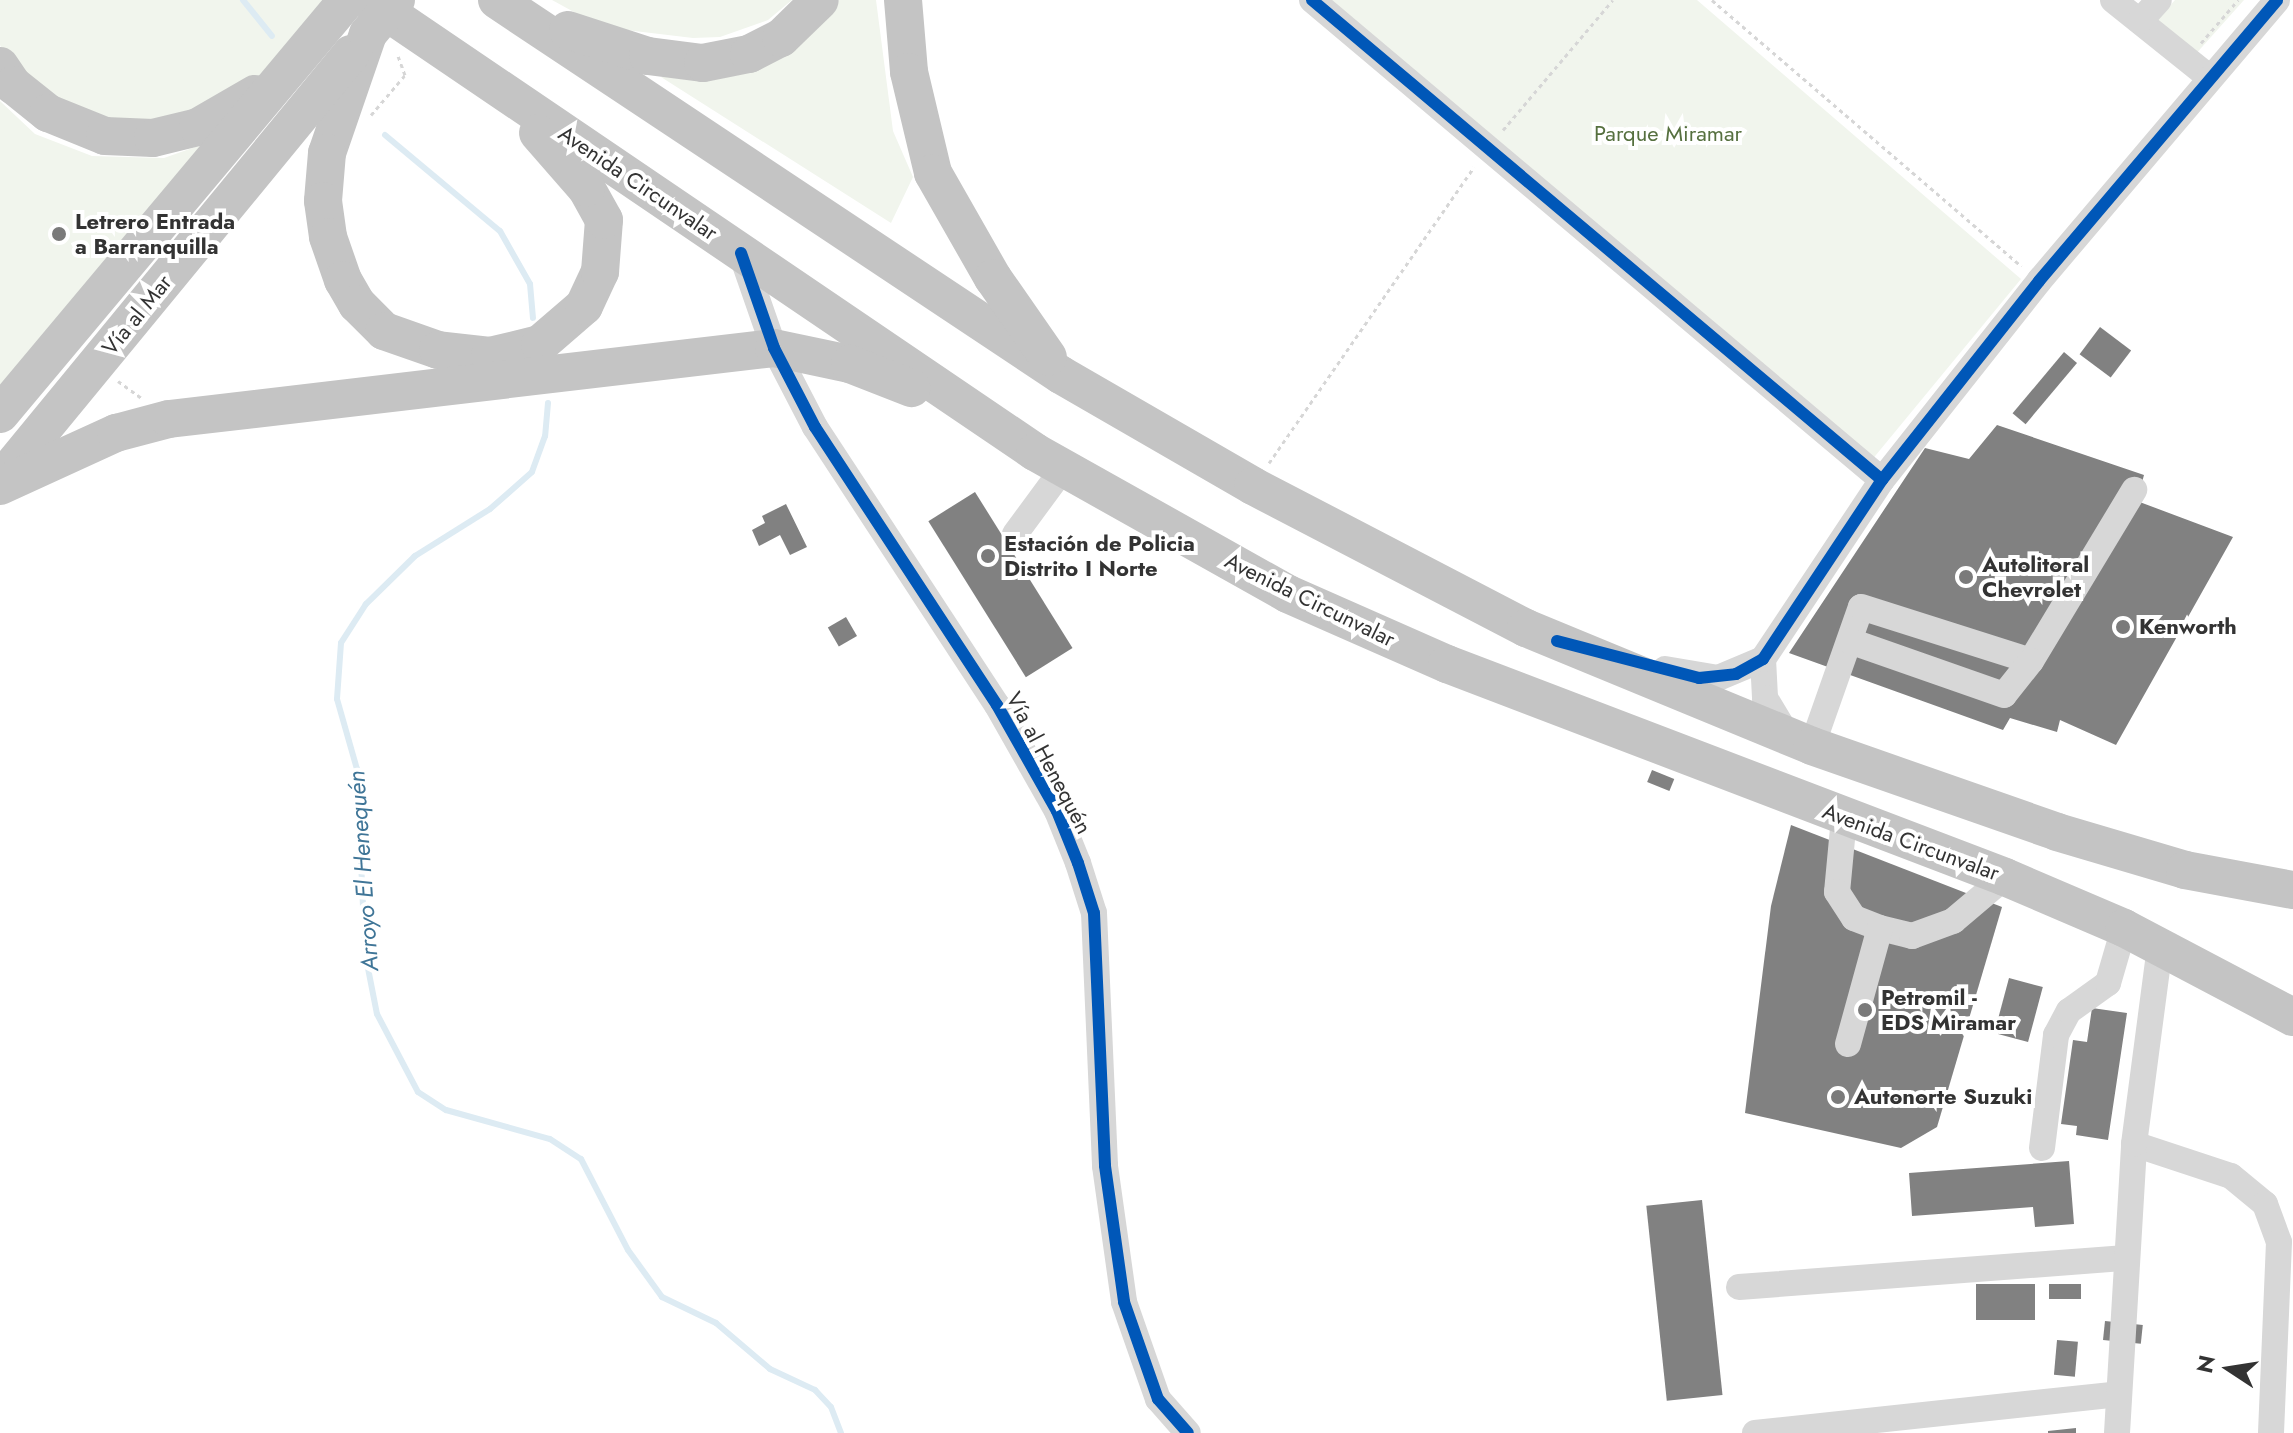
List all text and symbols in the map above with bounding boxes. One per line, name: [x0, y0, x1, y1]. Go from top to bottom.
street label: Avenida Circunvalar: [553, 120, 723, 246]
park label: Parque Miramar: [1594, 121, 1742, 147]
place label: Letrero Entrada a Barranquilla: [75, 208, 235, 260]
marker: Letrero Entrada a Barranquilla: [50, 225, 68, 243]
street label: Vía al Mar: [97, 270, 177, 360]
place label: Estación de Policia Distrito I Norte: [1004, 530, 1195, 582]
marker: Estación de Policia Distrito I Norte: [979, 547, 997, 565]
street label: Avenida Circunvalar: [1221, 547, 1399, 653]
place label: Autolitoral Chevrolet: [1982, 551, 2089, 602]
marker: Autolitoral Chevrolet: [1957, 568, 1975, 586]
place label: Kenworth: [2139, 614, 2237, 640]
marker: Kenworth: [2114, 618, 2132, 636]
street label: Vía al Henequén: [1001, 688, 1097, 838]
water label: Arroyo El Henequén: [342, 770, 384, 972]
street label: Avenida Circunvalar: [1819, 798, 2003, 886]
place label: Petromil - EDS Miramar: [1881, 984, 2016, 1036]
marker: Petromil - EDS Miramar: [1856, 1001, 1874, 1019]
place label: Autonorte Suzuki: [1854, 1084, 2032, 1110]
marker: Autonorte Suzuki: [1829, 1088, 1847, 1106]
north arrow: [2189, 1329, 2269, 1409]
text: N: [2188, 1352, 2223, 1376]

